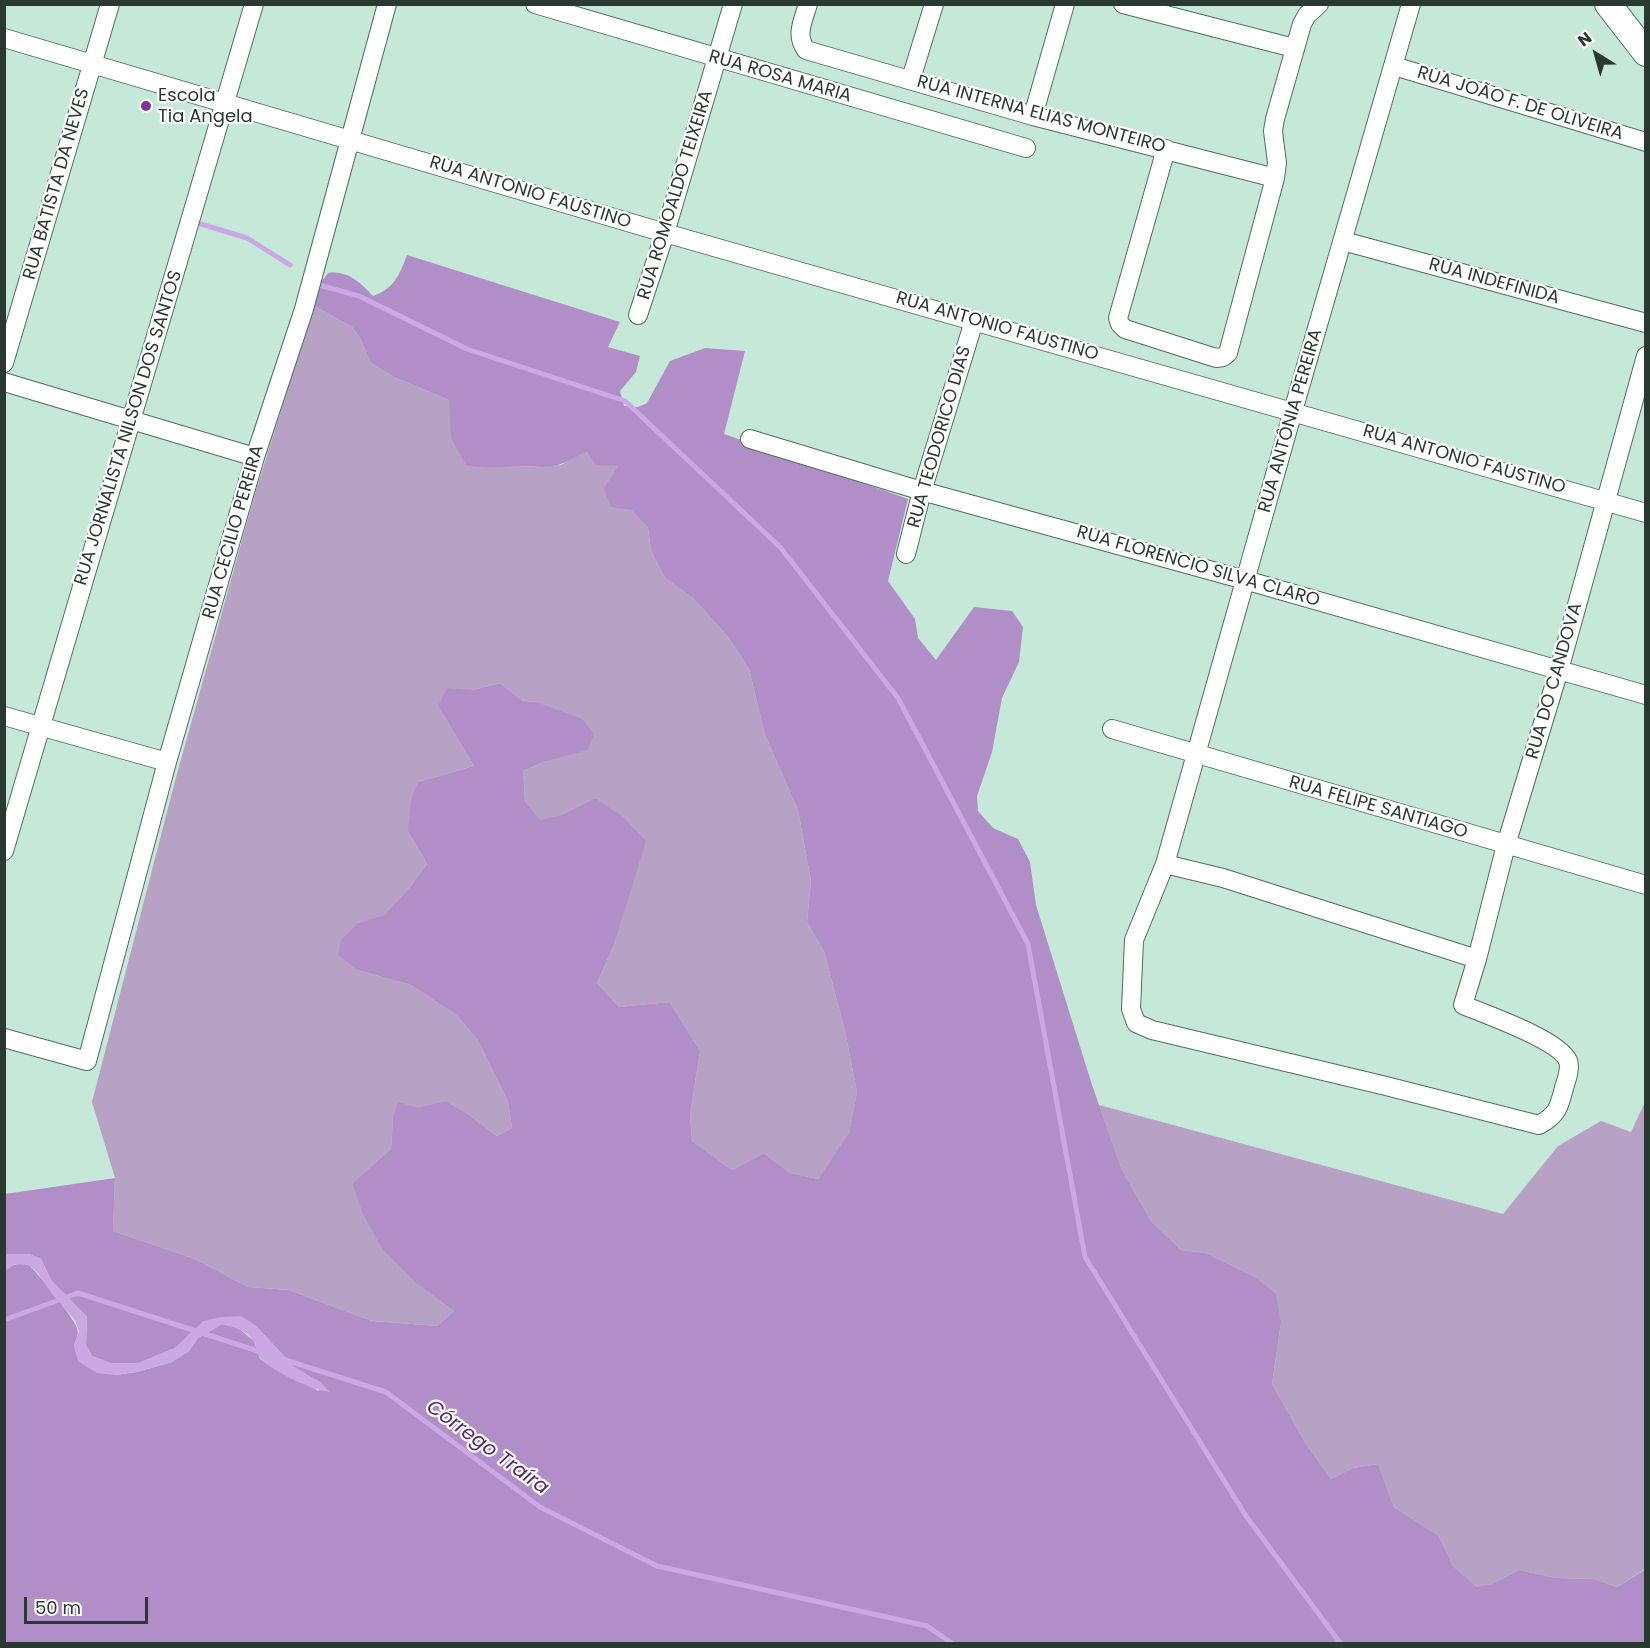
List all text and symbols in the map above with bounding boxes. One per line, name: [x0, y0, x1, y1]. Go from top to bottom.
north arrow: [1566, 24, 1626, 84]
text: N: [1573, 26, 1597, 52]
street label: RUA ROSA MARIA: [706, 46, 854, 108]
street label: RUA JOÃO F. DE OLIVEIRA: [1414, 62, 1626, 146]
street label: RUA INTERNA ELIAS MONTEIRO: [914, 71, 1168, 159]
place label: Escola Tia Angela: [158, 85, 253, 128]
street label: RUA BATISTA DA NEVES: [19, 86, 95, 282]
street label: RUA ROMOALDO TEIXEIRA: [634, 88, 718, 302]
marker: Escola Tia Angela: [139, 99, 153, 113]
street label: RUA ANTONIO FAUSTINO: [427, 152, 633, 234]
street label: RUA INDEFINIDA: [1426, 254, 1562, 310]
street label: RUA JORNALISTA NILSON DOS SANTOS: [71, 268, 187, 588]
street label: RUA ANTONIO FAUSTINO: [893, 288, 1101, 366]
street label: RUA ANTÔNIA PEREIRA: [1254, 327, 1328, 515]
street label: RUA TEODORICO DIAS: [904, 344, 976, 530]
street label: RUA ANTONIO FAUSTINO: [1360, 421, 1568, 499]
street label: RUA CECILIO PEREIRA: [199, 443, 269, 621]
street label: RUA FLORENCIO SILVA CLARO: [1074, 522, 1322, 612]
street label: RUA DO CANDOVA: [1522, 600, 1588, 762]
street label: RUA FELIPE SANTIAGO: [1286, 772, 1470, 844]
water label: Córrego Traíra: [421, 1396, 553, 1500]
scale bar: [27, 1585, 152, 1623]
text: 50 m: [35, 1595, 81, 1620]

